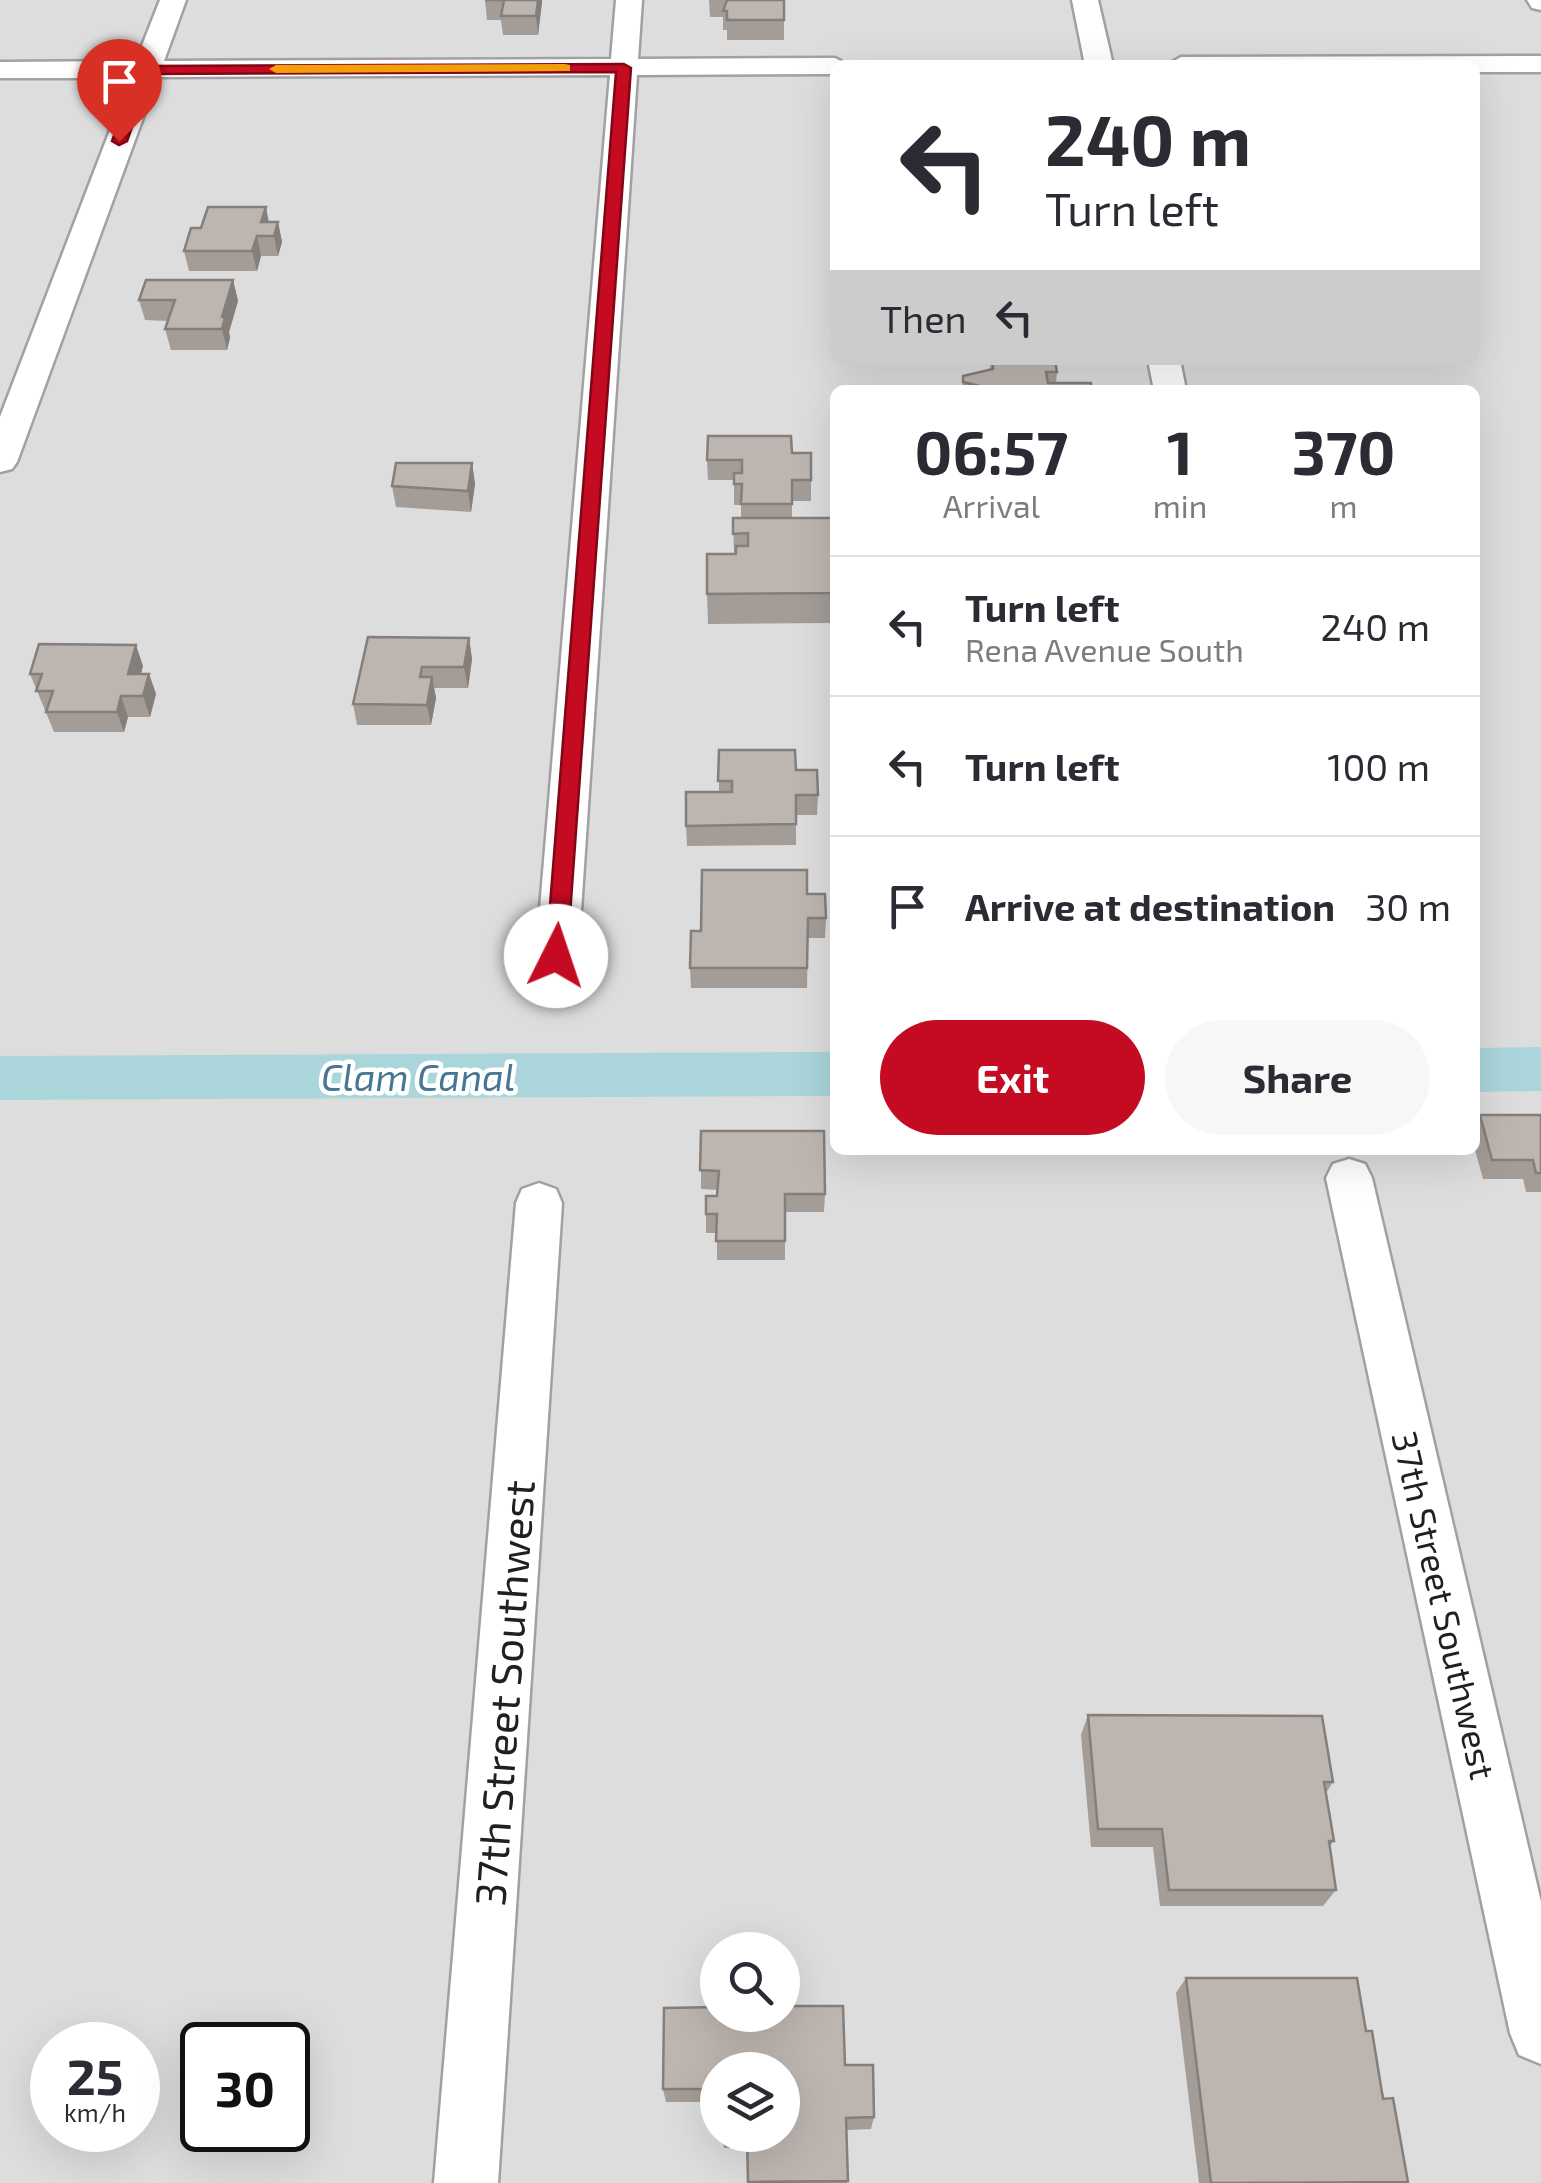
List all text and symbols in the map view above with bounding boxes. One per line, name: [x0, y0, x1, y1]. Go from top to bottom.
pin: [77, 39, 162, 142]
icon: arrive: [92, 54, 147, 109]
text: 240 m: [1045, 96, 1251, 180]
icon: left: [880, 100, 1010, 230]
text: Turn left: [1045, 181, 1219, 235]
icon: left: [987, 290, 1042, 345]
text: Then: [880, 295, 967, 341]
text: 06:57: [915, 415, 1068, 487]
text: 1: [1167, 415, 1193, 487]
text: 370: [1292, 415, 1395, 487]
text: Arrival: [943, 486, 1040, 524]
text: min: [1153, 486, 1207, 524]
text: m: [1330, 486, 1358, 524]
text: Turn left: [965, 584, 1120, 630]
icon: left: [880, 599, 935, 654]
text: 240 m: [1321, 603, 1430, 649]
text: Rena Avenue South: [965, 630, 1244, 668]
icon: left: [880, 739, 935, 794]
text: Turn left: [965, 743, 1120, 789]
text: 100 m: [1327, 743, 1430, 789]
icon: arrive: [880, 879, 935, 934]
text: Arrive at destination: [965, 883, 1335, 929]
text: 30 m: [1365, 883, 1451, 929]
position arrow: [504, 904, 608, 1008]
button: Exit: [880, 1020, 1145, 1135]
button: Share: [1165, 1020, 1430, 1135]
water label: Clam Canal: [321, 1053, 515, 1099]
street label: 37th Street Southwest: [1385, 1427, 1505, 1783]
street label: 37th Street Southwest: [463, 1478, 543, 1908]
map controls: [700, 1932, 800, 2152]
button: search: [700, 1932, 800, 2032]
speed limit sign: 30: [180, 2022, 310, 2152]
text: 25: [67, 2045, 123, 2105]
button: layers: [700, 2052, 800, 2152]
text: km/h: [64, 2097, 126, 2127]

